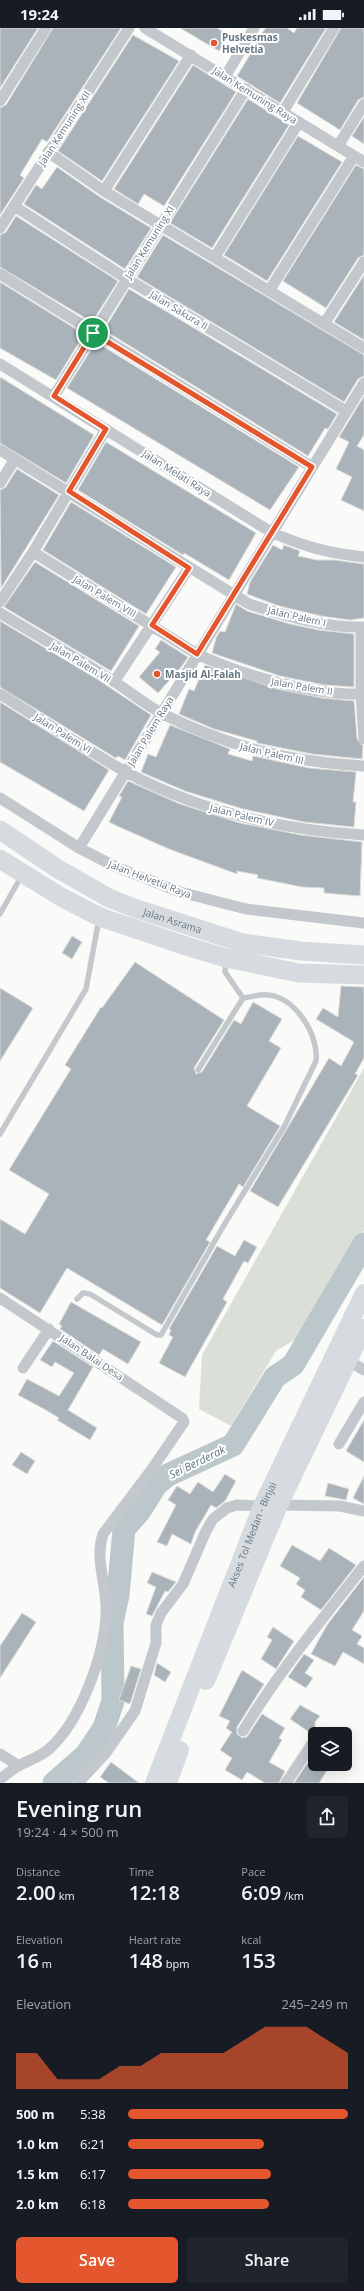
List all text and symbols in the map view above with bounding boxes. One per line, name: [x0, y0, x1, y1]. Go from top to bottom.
text: 19:24: [20, 4, 59, 24]
place label: Puskesmas Helvetia: [222, 30, 278, 56]
marker: Puskesmas Helvetia: [209, 38, 219, 48]
street label: Jalan Kemuning Raya: [209, 63, 300, 127]
street label: Jalan Kemuning XII: [34, 88, 93, 169]
street label: Jalan Kemuning XI: [120, 203, 177, 282]
street label: Jalan Sakura II: [147, 287, 211, 333]
pin: [76, 316, 110, 350]
icon: arrive: [82, 322, 104, 344]
street label: Jalan Melati Raya: [139, 446, 214, 500]
street label: Jalan Palem VIII: [70, 571, 139, 620]
street label: Jalan Palem I: [266, 602, 328, 630]
street label: Jalan Palem VII: [47, 638, 114, 686]
place label: Masjid Al-Falah: [165, 667, 241, 681]
marker: Masjid Al-Falah: [152, 669, 162, 679]
street label: Jalan Palem II: [269, 674, 334, 698]
street label: Jalan Palem Raya: [123, 694, 176, 769]
street label: Jalan Palem VI: [31, 709, 94, 756]
street label: Jalan Palem III: [238, 739, 305, 767]
street label: Jalan Palem IV: [208, 800, 275, 830]
street label: Jalan Helvetia Raya: [106, 856, 193, 901]
street label: Jalan Asrama: [141, 904, 204, 936]
street label: Jalan Balai Desa: [57, 1330, 126, 1383]
water label: Sei Berderak: [166, 1441, 228, 1482]
street label: Akses Tol Medan - Binjai: [224, 1479, 280, 1589]
map controls: [308, 1727, 352, 1771]
button: layers: [308, 1727, 352, 1771]
text: Evening run: [16, 1793, 142, 1823]
button: share: [306, 1796, 348, 1838]
text: 19:24 · 4 × 500 m: [16, 1823, 119, 1841]
text: Distance: [16, 1864, 60, 1879]
text: Time: [129, 1864, 154, 1879]
text: Pace: [241, 1864, 266, 1879]
text: 2.00: [16, 1879, 56, 1906]
text: 12:18: [129, 1879, 180, 1906]
text: 6:09: [241, 1879, 281, 1906]
text: km: [56, 1888, 75, 1903]
text: /km: [281, 1888, 304, 1903]
text: Elevation: [16, 1932, 63, 1947]
text: Heart rate: [129, 1932, 181, 1947]
text: kcal: [241, 1932, 261, 1947]
text: 16: [16, 1947, 39, 1974]
text: 148: [129, 1947, 163, 1974]
text: 153: [241, 1947, 276, 1974]
text: m: [39, 1956, 52, 1971]
text: bpm: [163, 1956, 189, 1971]
text: Elevation: [16, 1995, 71, 2013]
text: 245–249 m: [281, 1995, 348, 2013]
text: 500 m: [16, 2105, 54, 2123]
text: 5:38: [80, 2105, 106, 2123]
text: 1.0 km: [16, 2135, 59, 2153]
text: 6:21: [80, 2135, 106, 2153]
text: 1.5 km: [16, 2165, 59, 2183]
text: 6:17: [80, 2165, 106, 2183]
text: 2.0 km: [16, 2195, 59, 2213]
text: 6:18: [80, 2195, 106, 2213]
button: Save: [16, 2237, 178, 2283]
button: Share: [186, 2237, 348, 2283]

